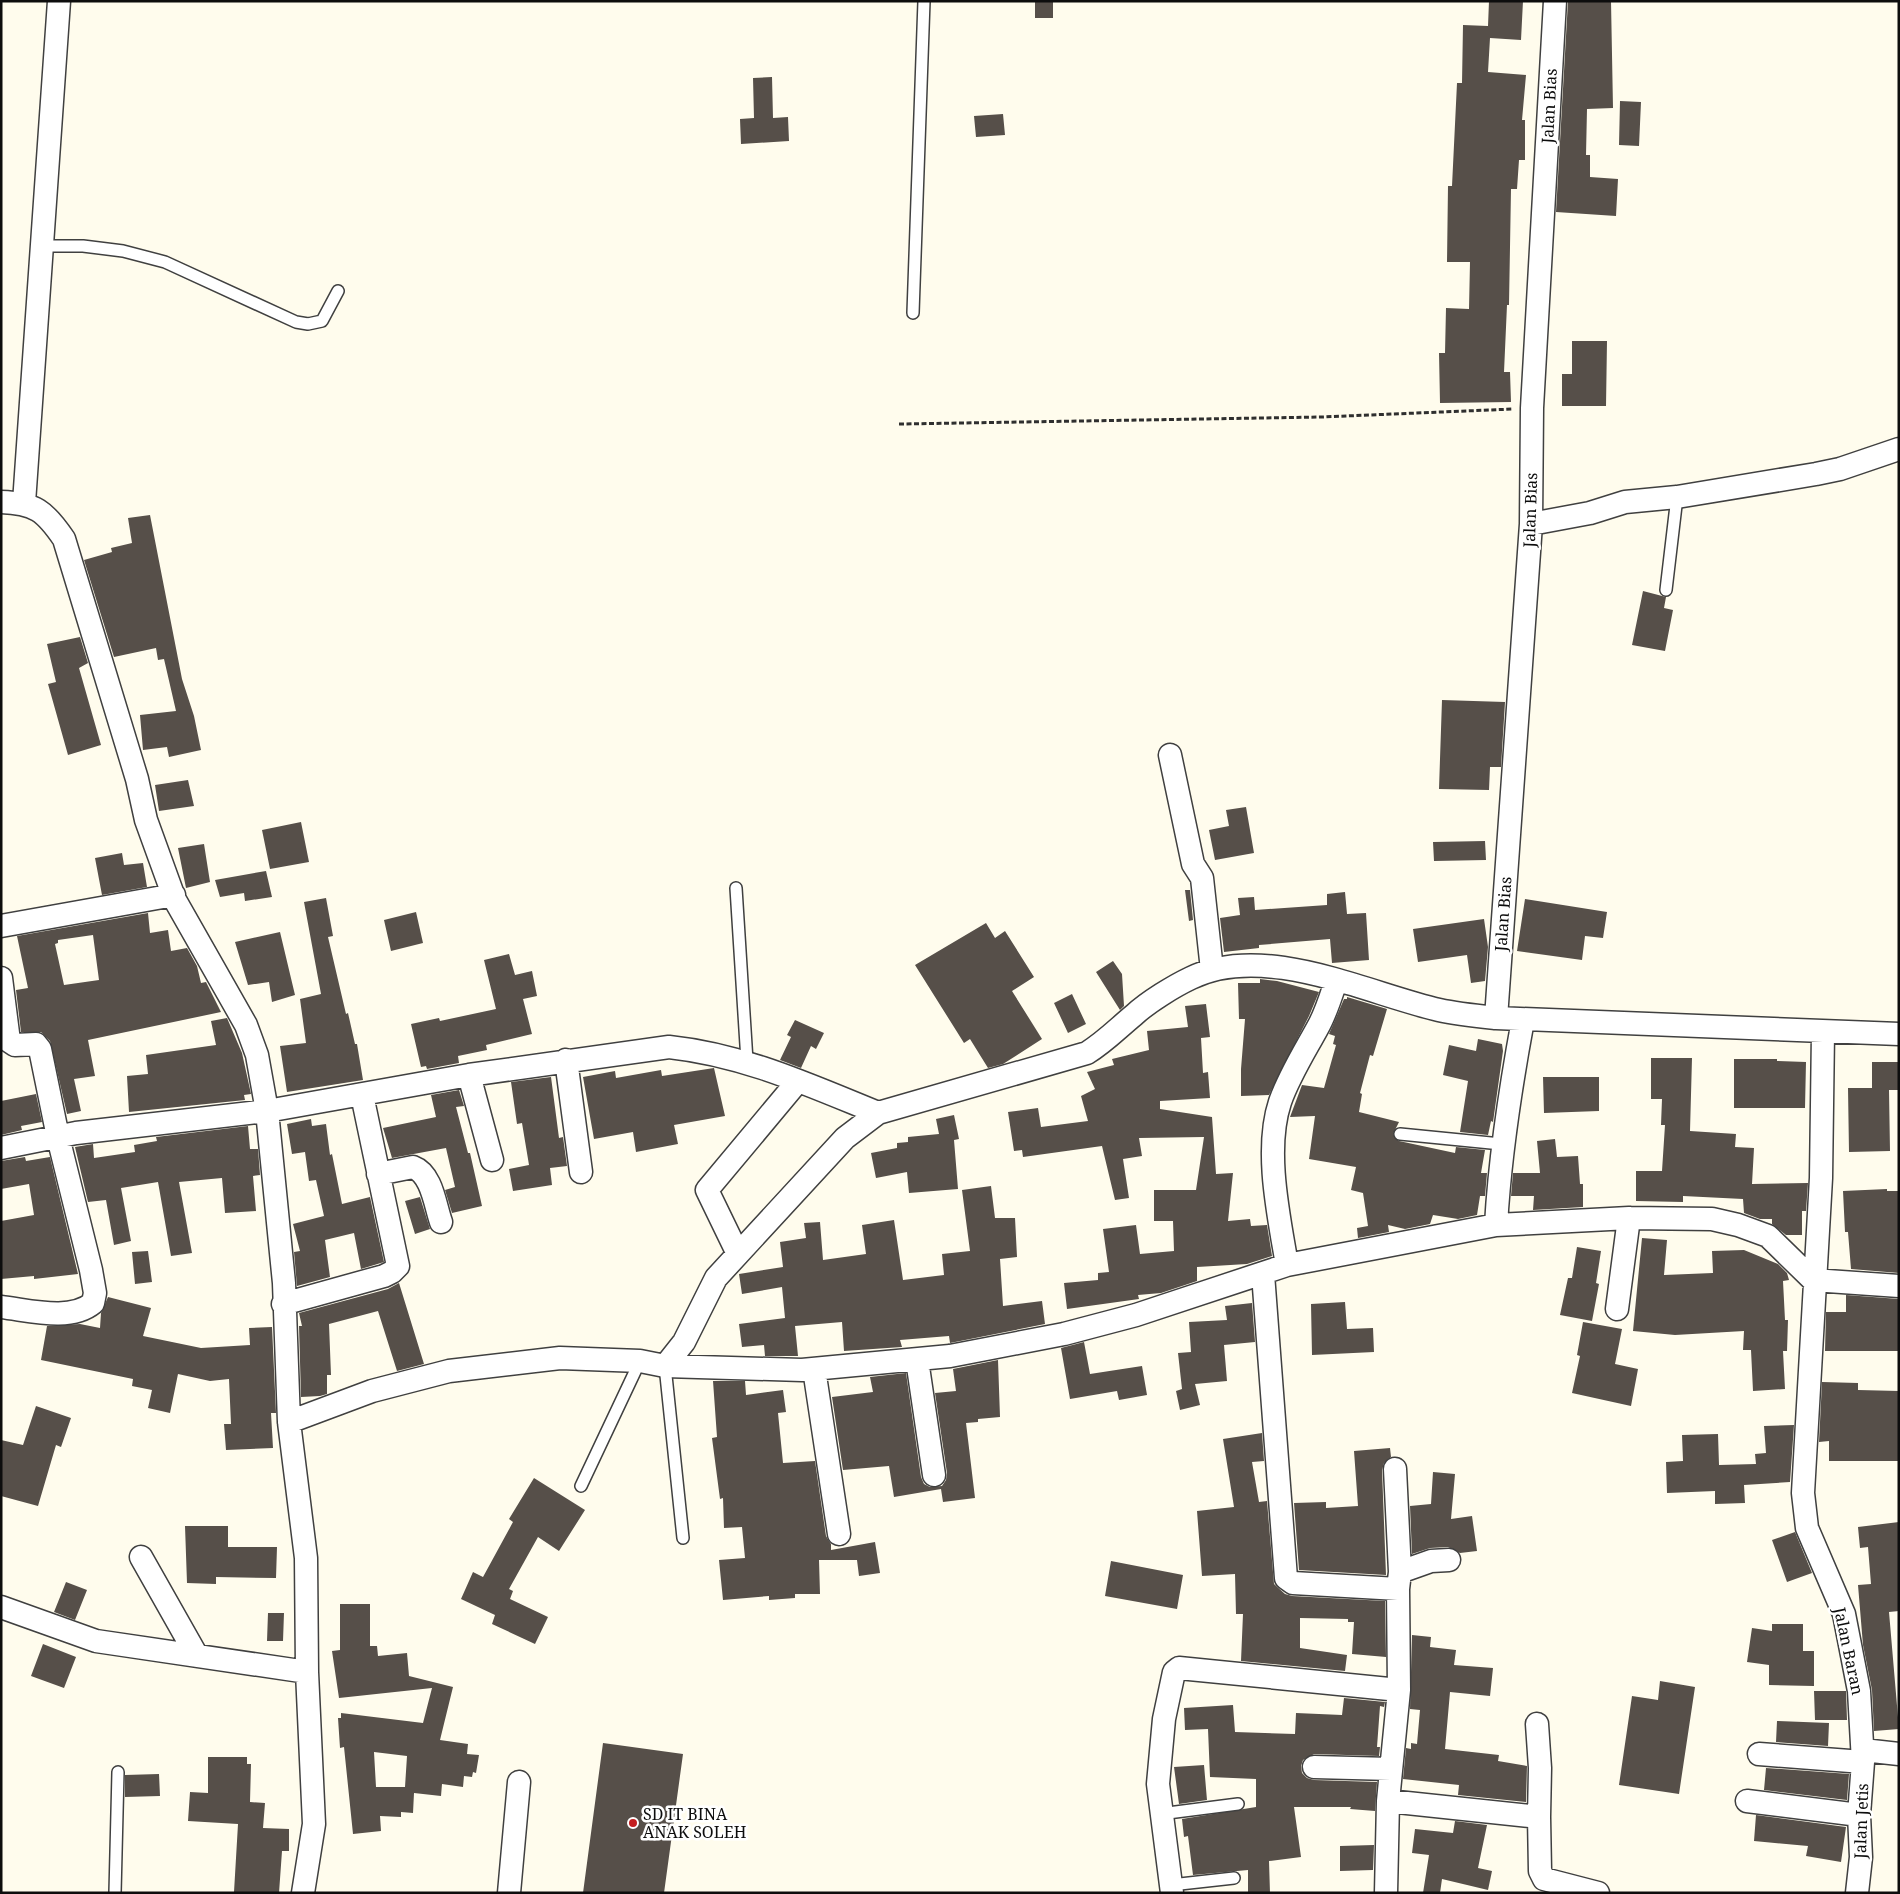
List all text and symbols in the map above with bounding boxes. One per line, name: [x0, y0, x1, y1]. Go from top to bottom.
street label: Jalan Bias: [1536, 68, 1562, 145]
street label: Jalan Bias: [1518, 472, 1542, 549]
street label: Jalan Bias: [1489, 876, 1517, 953]
street label: Jalan Baran: [1829, 1604, 1869, 1697]
street label: Jalan Jetis: [1849, 1783, 1873, 1860]
place label: SD IT BINA ANAK SOLEH: [643, 1803, 747, 1843]
marker: SD IT BINA ANAK SOLEH: [627, 1817, 639, 1829]

